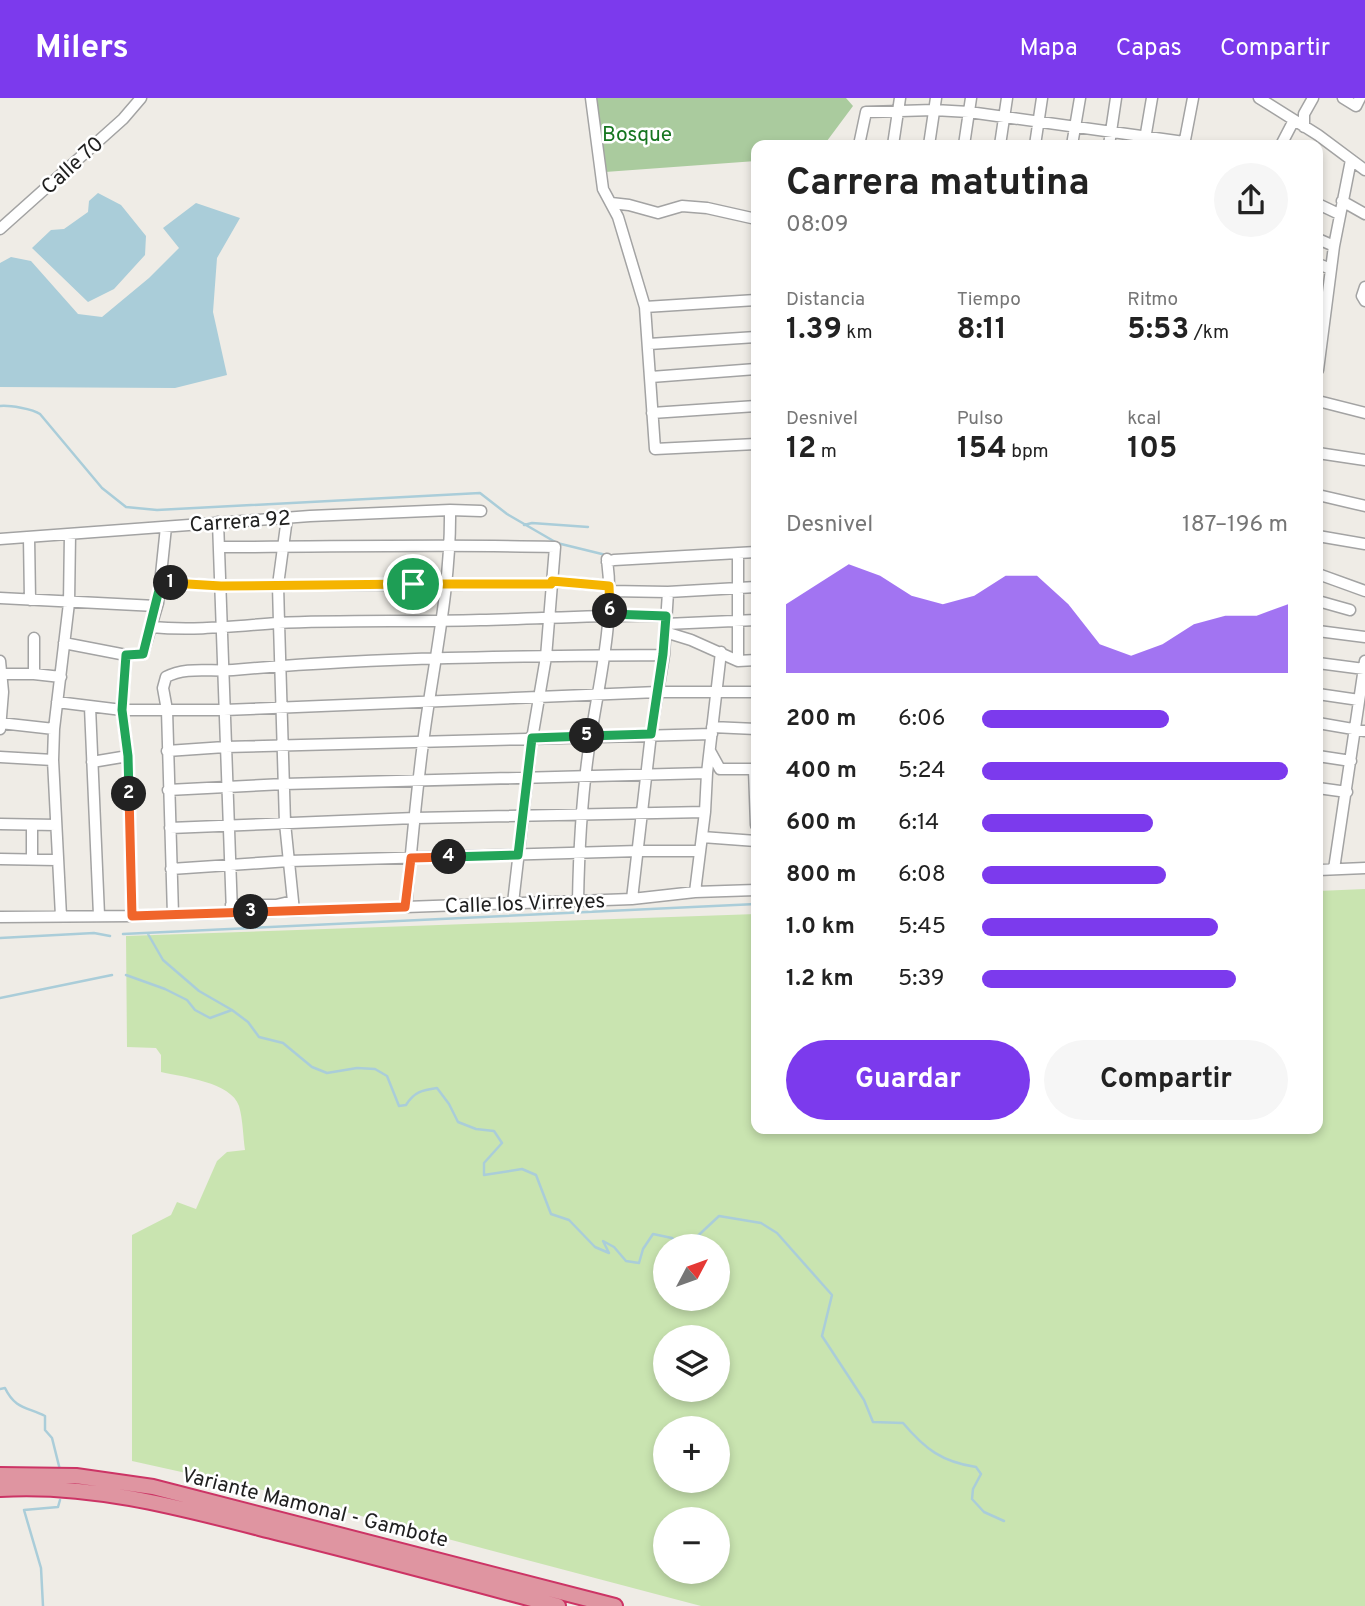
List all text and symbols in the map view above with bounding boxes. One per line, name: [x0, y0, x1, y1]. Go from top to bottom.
text: Milers: [35, 28, 129, 70]
text: Mapa: [1020, 34, 1078, 64]
text: Capas: [1116, 34, 1182, 64]
text: Compartir: [1220, 34, 1330, 64]
park label: Bosque: [602, 122, 672, 149]
street label: Calle 70: [36, 131, 110, 201]
text: Carrera matutina: [786, 160, 1090, 209]
button: share: [1214, 163, 1288, 237]
text: 08:09: [786, 211, 849, 240]
text: Distancia: [786, 288, 865, 312]
text: Tiempo: [957, 288, 1021, 312]
text: Ritmo: [1127, 288, 1178, 312]
text: 1.39: [786, 312, 842, 349]
text: 8:11: [957, 312, 1007, 349]
text: 5:53: [1127, 312, 1189, 349]
text: km: [842, 321, 873, 345]
text: /km: [1189, 321, 1229, 345]
text: Desnivel: [786, 407, 858, 431]
text: Pulso: [957, 407, 1003, 431]
text: kcal: [1127, 407, 1161, 431]
text: 12: [786, 431, 816, 468]
text: 154: [957, 431, 1007, 468]
text: 105: [1127, 431, 1177, 468]
text: m: [816, 440, 837, 464]
text: bpm: [1007, 440, 1049, 464]
street label: Carrera 92: [189, 505, 292, 539]
text: Desnivel: [786, 511, 873, 540]
text: 187–196 m: [1182, 511, 1288, 540]
pin: [383, 554, 443, 614]
icon: arrive: [394, 565, 432, 603]
pin: 1: [154, 566, 188, 601]
text: 1: [167, 570, 174, 594]
pin: 6: [592, 594, 628, 628]
text: 6: [604, 598, 615, 622]
text: 200 m: [786, 705, 856, 734]
text: 6:06: [898, 705, 945, 734]
pin: 5: [570, 718, 604, 754]
text: 5: [581, 723, 592, 747]
text: 400 m: [786, 757, 857, 786]
text: 5:24: [898, 757, 946, 786]
pin: 2: [111, 776, 146, 812]
text: 2: [123, 781, 134, 805]
text: 600 m: [786, 809, 856, 838]
text: 6:14: [898, 809, 939, 838]
pin: 4: [432, 840, 466, 874]
text: 4: [442, 844, 455, 868]
text: 800 m: [786, 861, 856, 890]
text: 6:08: [898, 861, 946, 890]
street label: Calle los Virreyes: [444, 888, 606, 921]
pin: 3: [233, 894, 268, 930]
text: 3: [245, 899, 256, 923]
text: 1.0 km: [786, 913, 855, 942]
text: 5:45: [898, 913, 946, 942]
text: 1.2 km: [786, 965, 854, 994]
text: 5:39: [898, 965, 945, 994]
button: Guardar: [786, 1040, 1030, 1120]
button: Compartir: [1044, 1040, 1288, 1120]
north arrow: [653, 1234, 730, 1311]
map controls: [653, 1234, 730, 1584]
button: layers: [653, 1325, 730, 1402]
button: +: [653, 1416, 730, 1493]
street label: Variante Mamonal - Gambote: [178, 1462, 451, 1555]
button: −: [653, 1507, 730, 1584]

